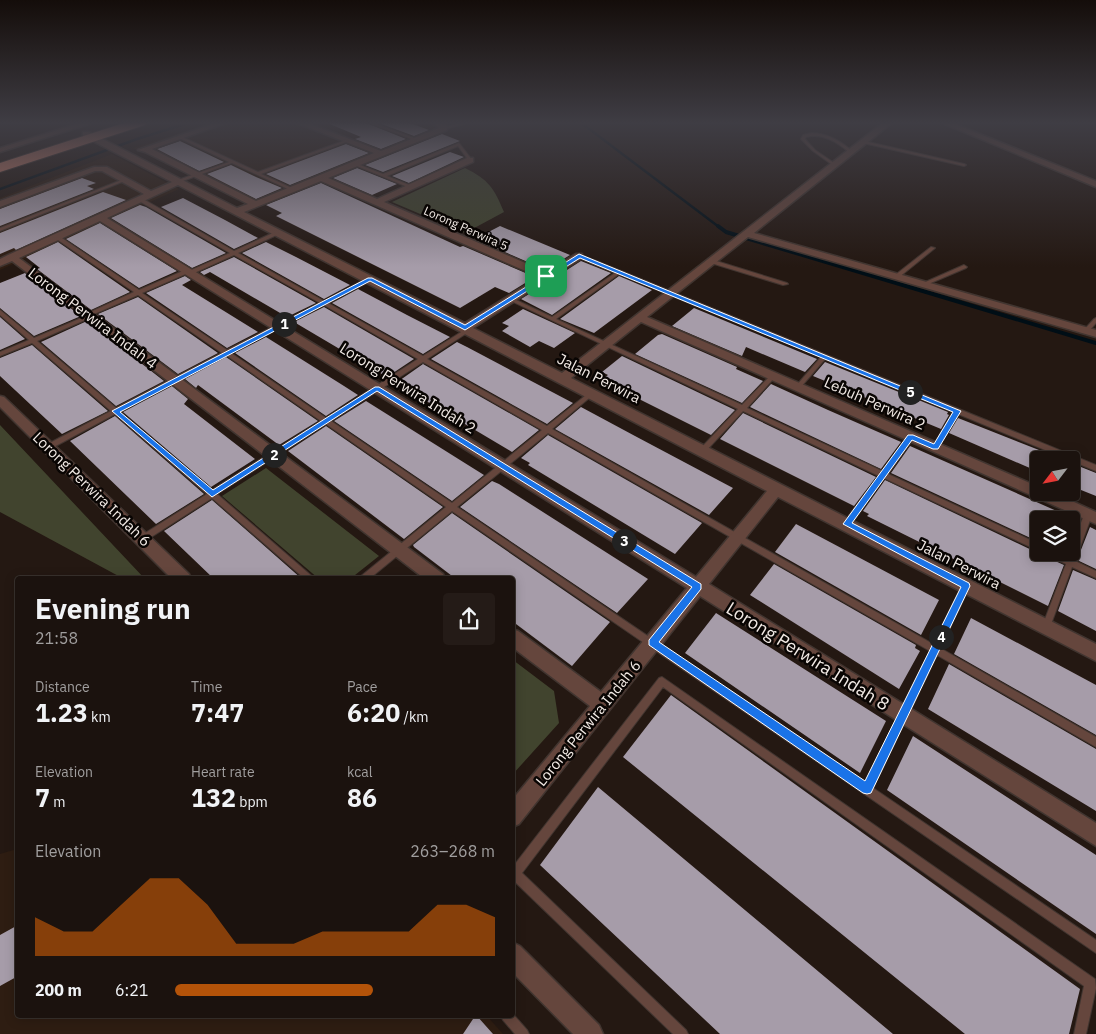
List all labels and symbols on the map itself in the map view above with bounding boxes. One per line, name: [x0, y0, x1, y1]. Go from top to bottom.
street label: Lorong Perwira 5: [421, 203, 511, 253]
pin: [525, 255, 567, 297]
street label: Lorong Perwira Indah 4: [25, 263, 161, 373]
pin: 1: [272, 312, 296, 336]
street label: Lorong Perwira Indah 2: [336, 338, 480, 438]
street label: Jalan Perwira: [554, 349, 644, 407]
street label: Lebuh Perwira 2: [821, 372, 929, 434]
pin: 5: [898, 380, 922, 404]
street label: Lorong Perwira Indah 6: [29, 428, 155, 550]
pin: 2: [262, 442, 286, 468]
north arrow: [1030, 451, 1080, 501]
pin: 3: [612, 528, 636, 554]
street label: Jalan Perwira: [914, 535, 1004, 593]
street label: Lorong Perwira Indah 8: [722, 596, 894, 716]
pin: 4: [928, 624, 954, 650]
street label: Lorong Perwira Indah 6: [531, 656, 645, 790]

